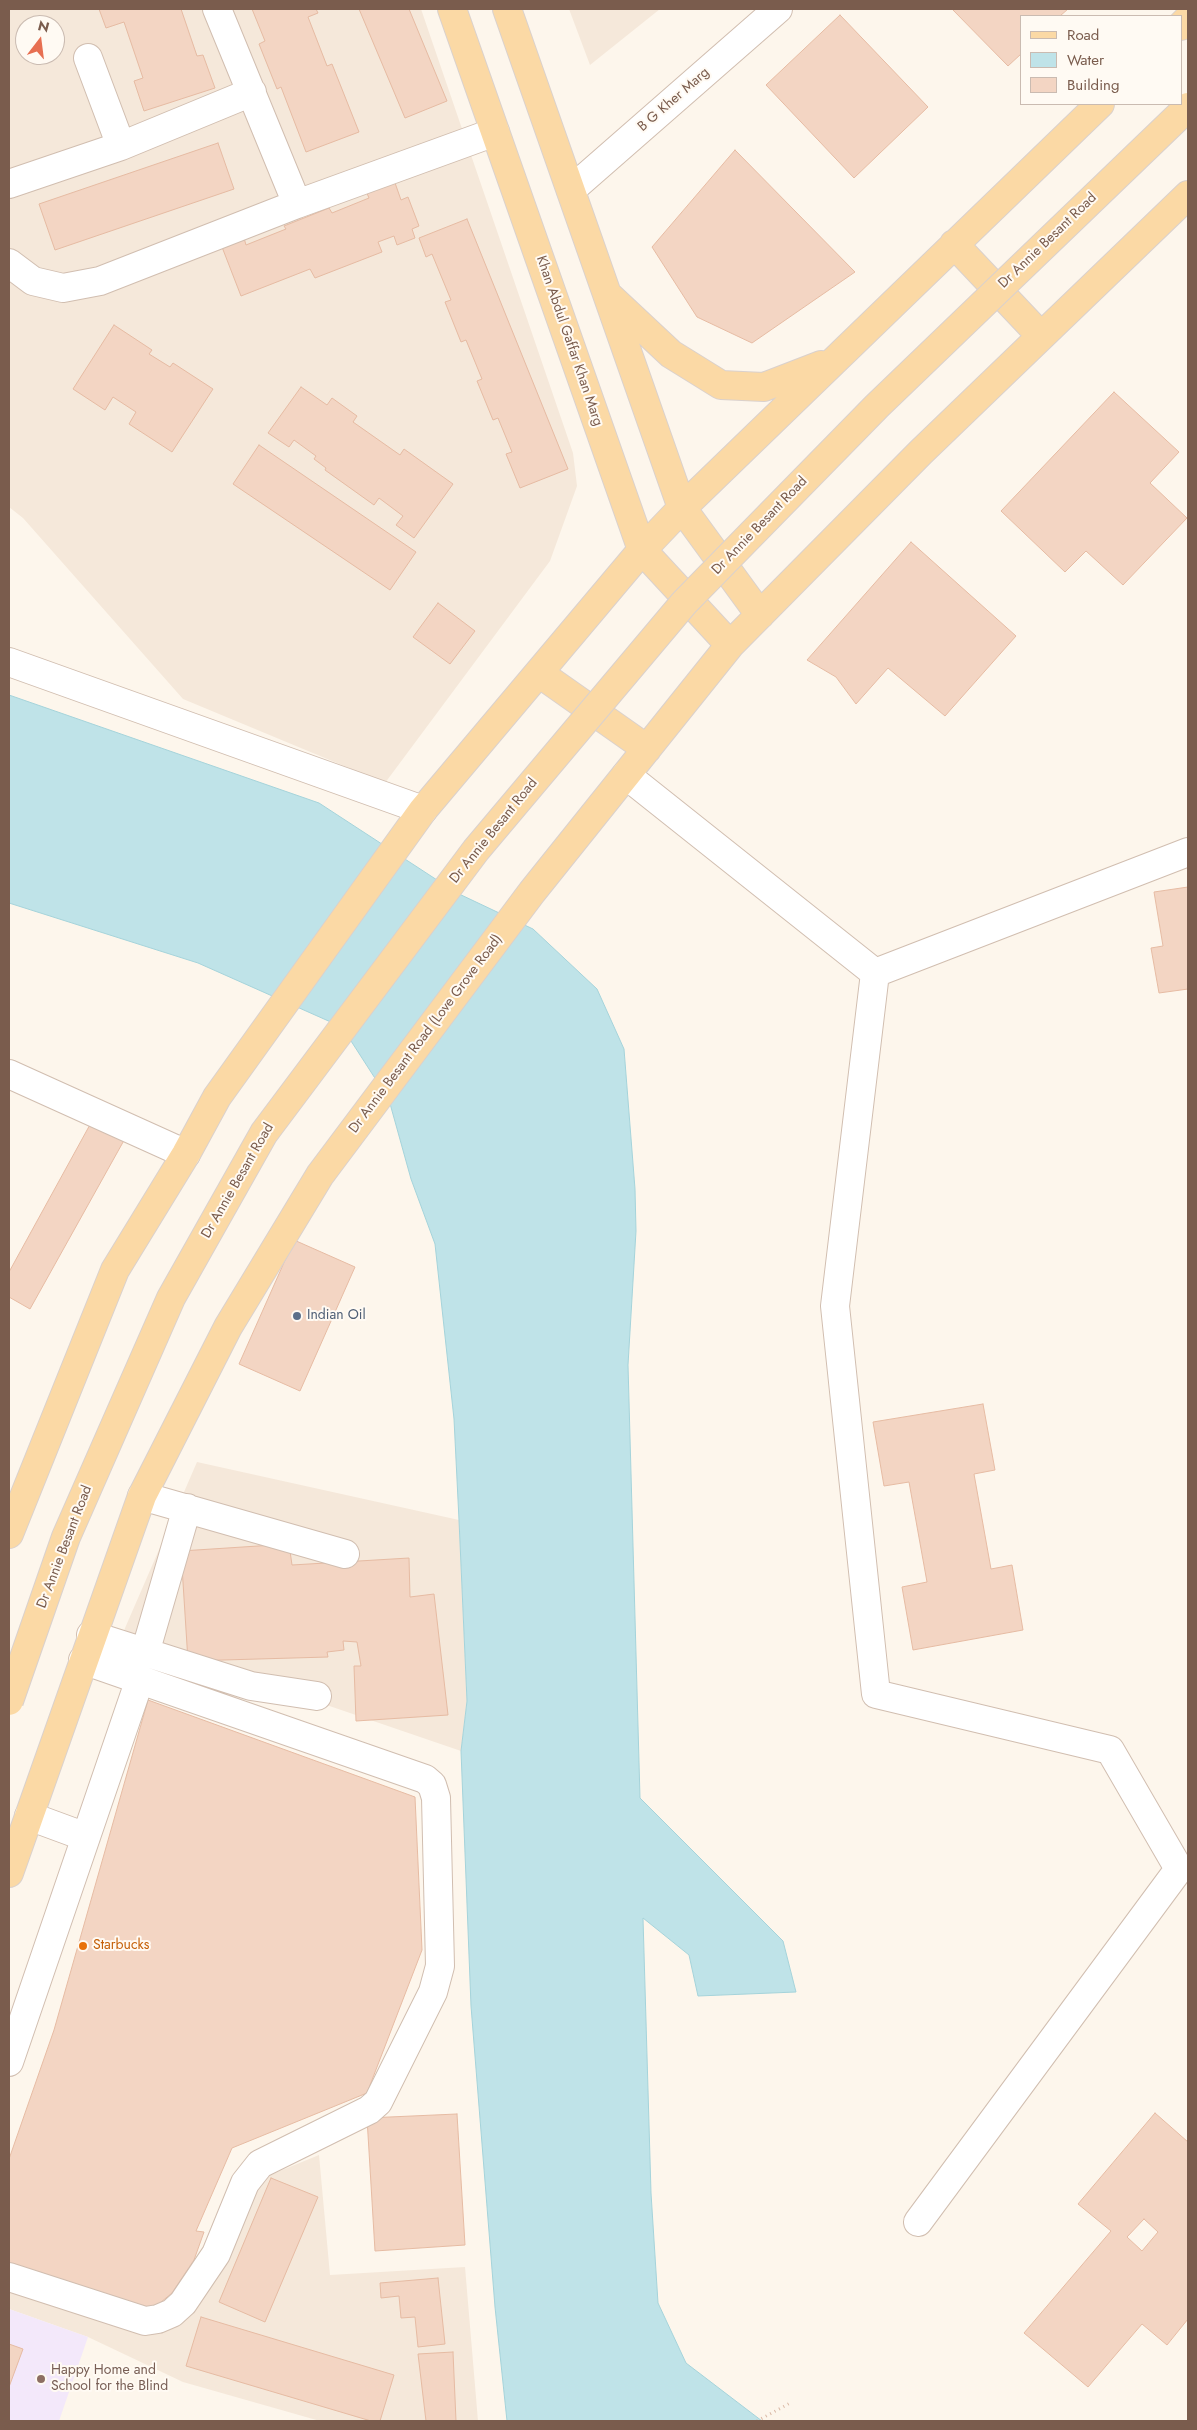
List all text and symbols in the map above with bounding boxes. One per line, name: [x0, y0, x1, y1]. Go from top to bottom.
north arrow: [15, 15, 65, 65]
text: N: [36, 15, 52, 38]
legend: [1020, 15, 1182, 105]
text: Road: [1067, 24, 1099, 46]
text: Water: [1067, 49, 1104, 71]
street label: B G Kher Marg: [635, 64, 713, 136]
text: Building: [1067, 74, 1119, 96]
street label: Dr Annie Besant Road: [995, 190, 1101, 292]
street label: Khan Abdul Gaffar Khan Marg: [532, 254, 606, 428]
street label: Dr Annie Besant Road: [709, 473, 811, 579]
street label: Dr Annie Besant Road: [447, 775, 541, 887]
street label: Dr Annie Besant Road (Love Grove Road): [346, 931, 506, 1137]
street label: Dr Annie Besant Road: [198, 1121, 278, 1241]
place label: Indian Oil: [307, 1308, 366, 1324]
marker: Indian Oil: [291, 1310, 303, 1322]
street label: Dr Annie Besant Road: [34, 1483, 96, 1611]
place label: Starbucks: [93, 1938, 149, 1954]
marker: Starbucks: [77, 1940, 89, 1952]
place label: Happy Home and School for the Blind: [51, 2363, 168, 2396]
marker: Happy Home and School for the Blind: [35, 2373, 47, 2385]

